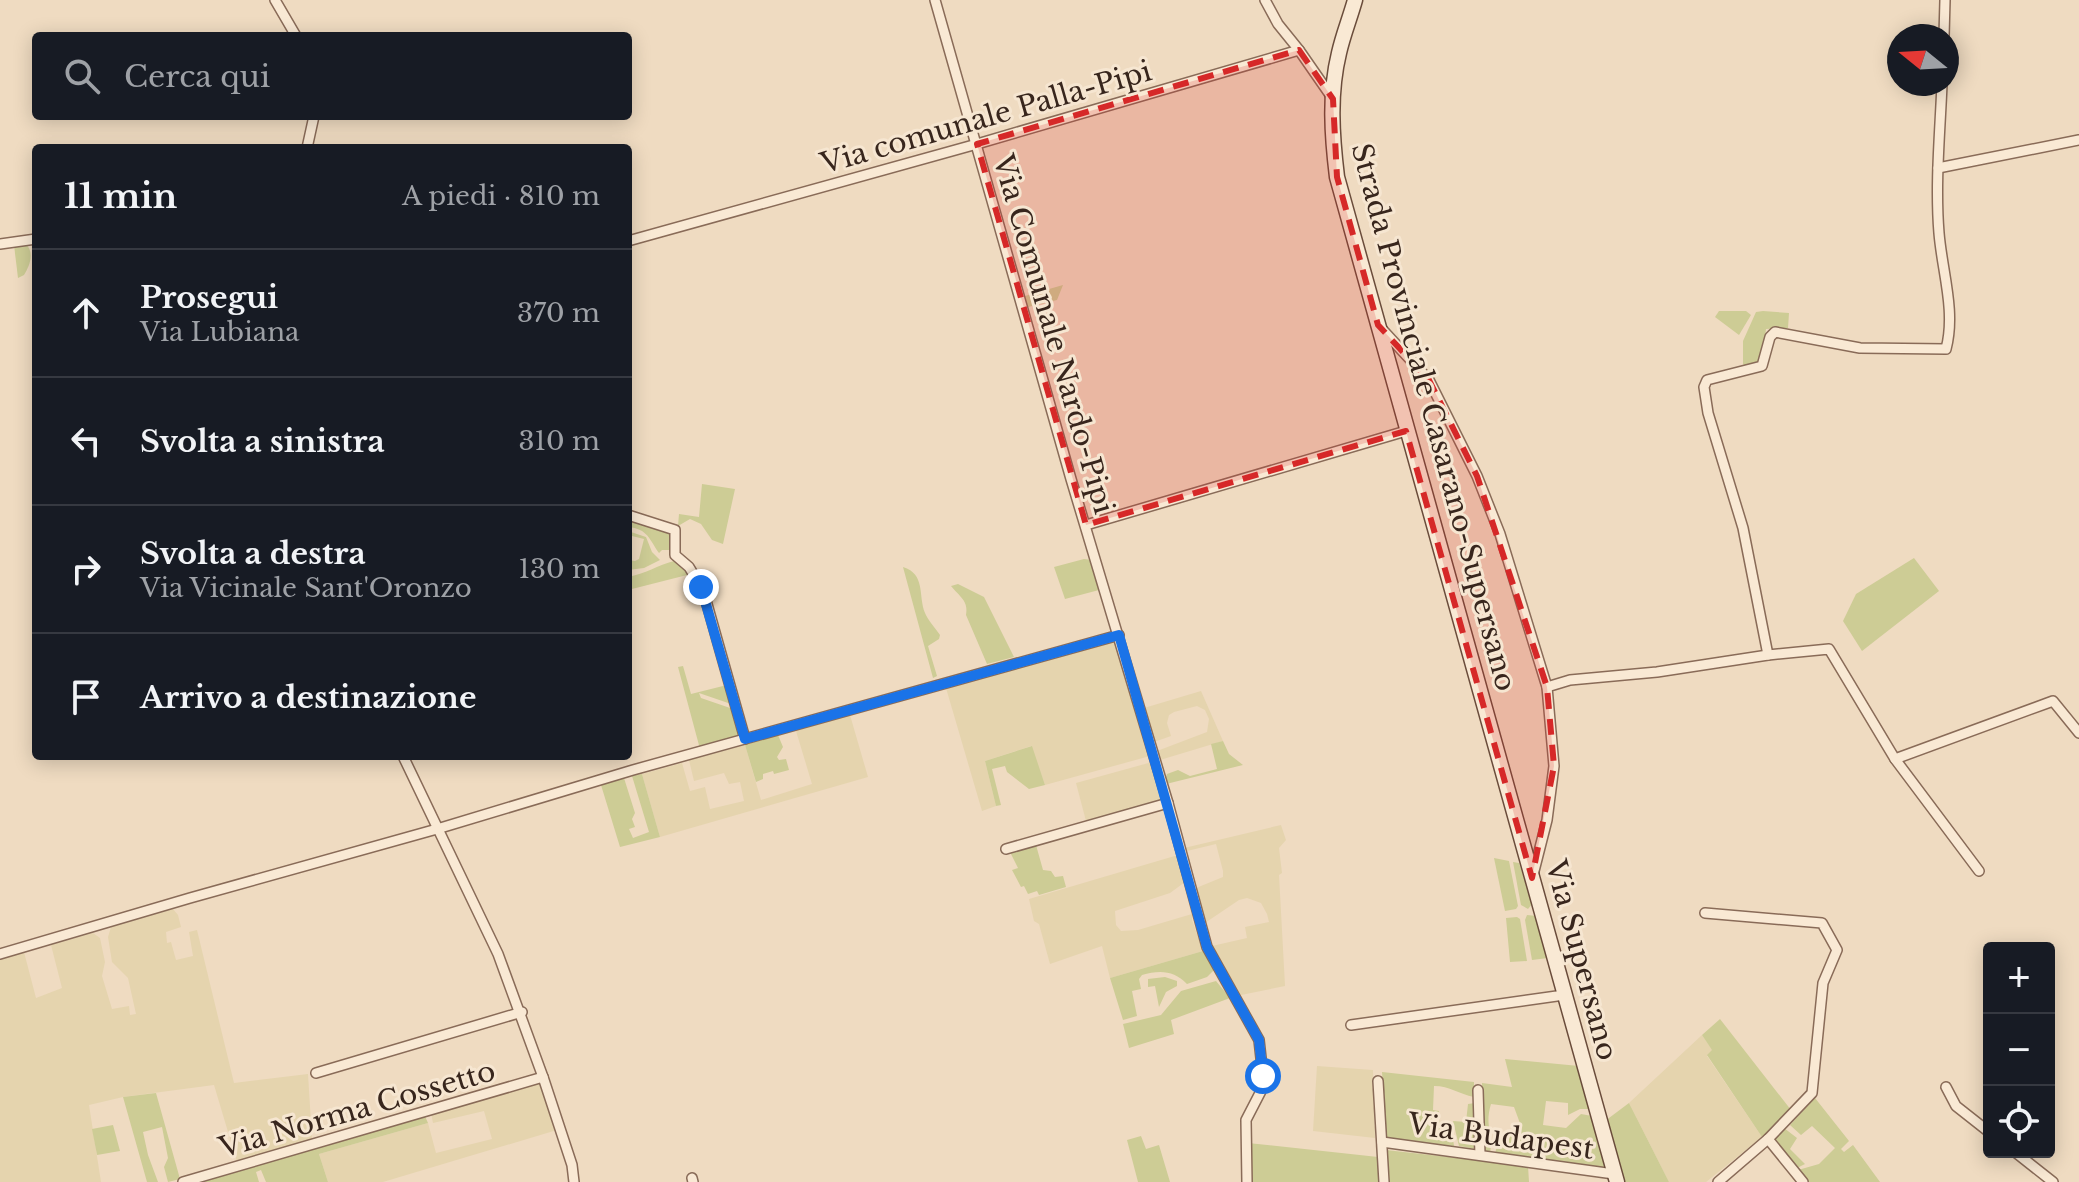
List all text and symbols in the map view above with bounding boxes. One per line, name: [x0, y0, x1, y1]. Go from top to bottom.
north arrow: [1887, 24, 1959, 96]
search box: [32, 32, 632, 120]
street label: Via comunale Palla-Pipi: [816, 53, 1156, 182]
icon: search: [60, 54, 104, 98]
text: Cerca qui: [124, 58, 270, 95]
street label: Strada Provinciale Casarano-Supersano: [1343, 140, 1524, 695]
street label: Via Comunale Nardo-Pipi: [985, 150, 1122, 518]
text: 11 min: [64, 175, 177, 217]
text: A piedi · 810 m: [402, 180, 600, 212]
text: Prosegui: [140, 279, 278, 316]
icon: ahead: [64, 291, 108, 335]
text: 370 m: [517, 297, 600, 329]
text: Via Lubiana: [140, 316, 300, 348]
icon: left: [64, 419, 108, 463]
text: Svolta a sinistra: [140, 423, 385, 460]
text: 310 m: [518, 425, 600, 457]
text: Svolta a destra: [140, 535, 366, 572]
icon: right: [64, 547, 108, 591]
text: 130 m: [518, 553, 600, 585]
route end: [683, 569, 719, 605]
text: Via Vicinale Sant'Oronzo: [140, 572, 472, 604]
icon: arrive: [64, 675, 108, 719]
text: Arrivo a destinazione: [140, 679, 476, 716]
street label: Via Supersano: [1538, 855, 1625, 1064]
map controls: [1983, 942, 2055, 1158]
button: +: [1983, 942, 2055, 1014]
button: −: [1983, 1014, 2055, 1086]
street label: Via Norma Cossetto: [214, 1053, 499, 1166]
route start: [1245, 1058, 1281, 1094]
button: locate: [1983, 1086, 2055, 1158]
street label: Via Budapest: [1405, 1106, 1597, 1167]

